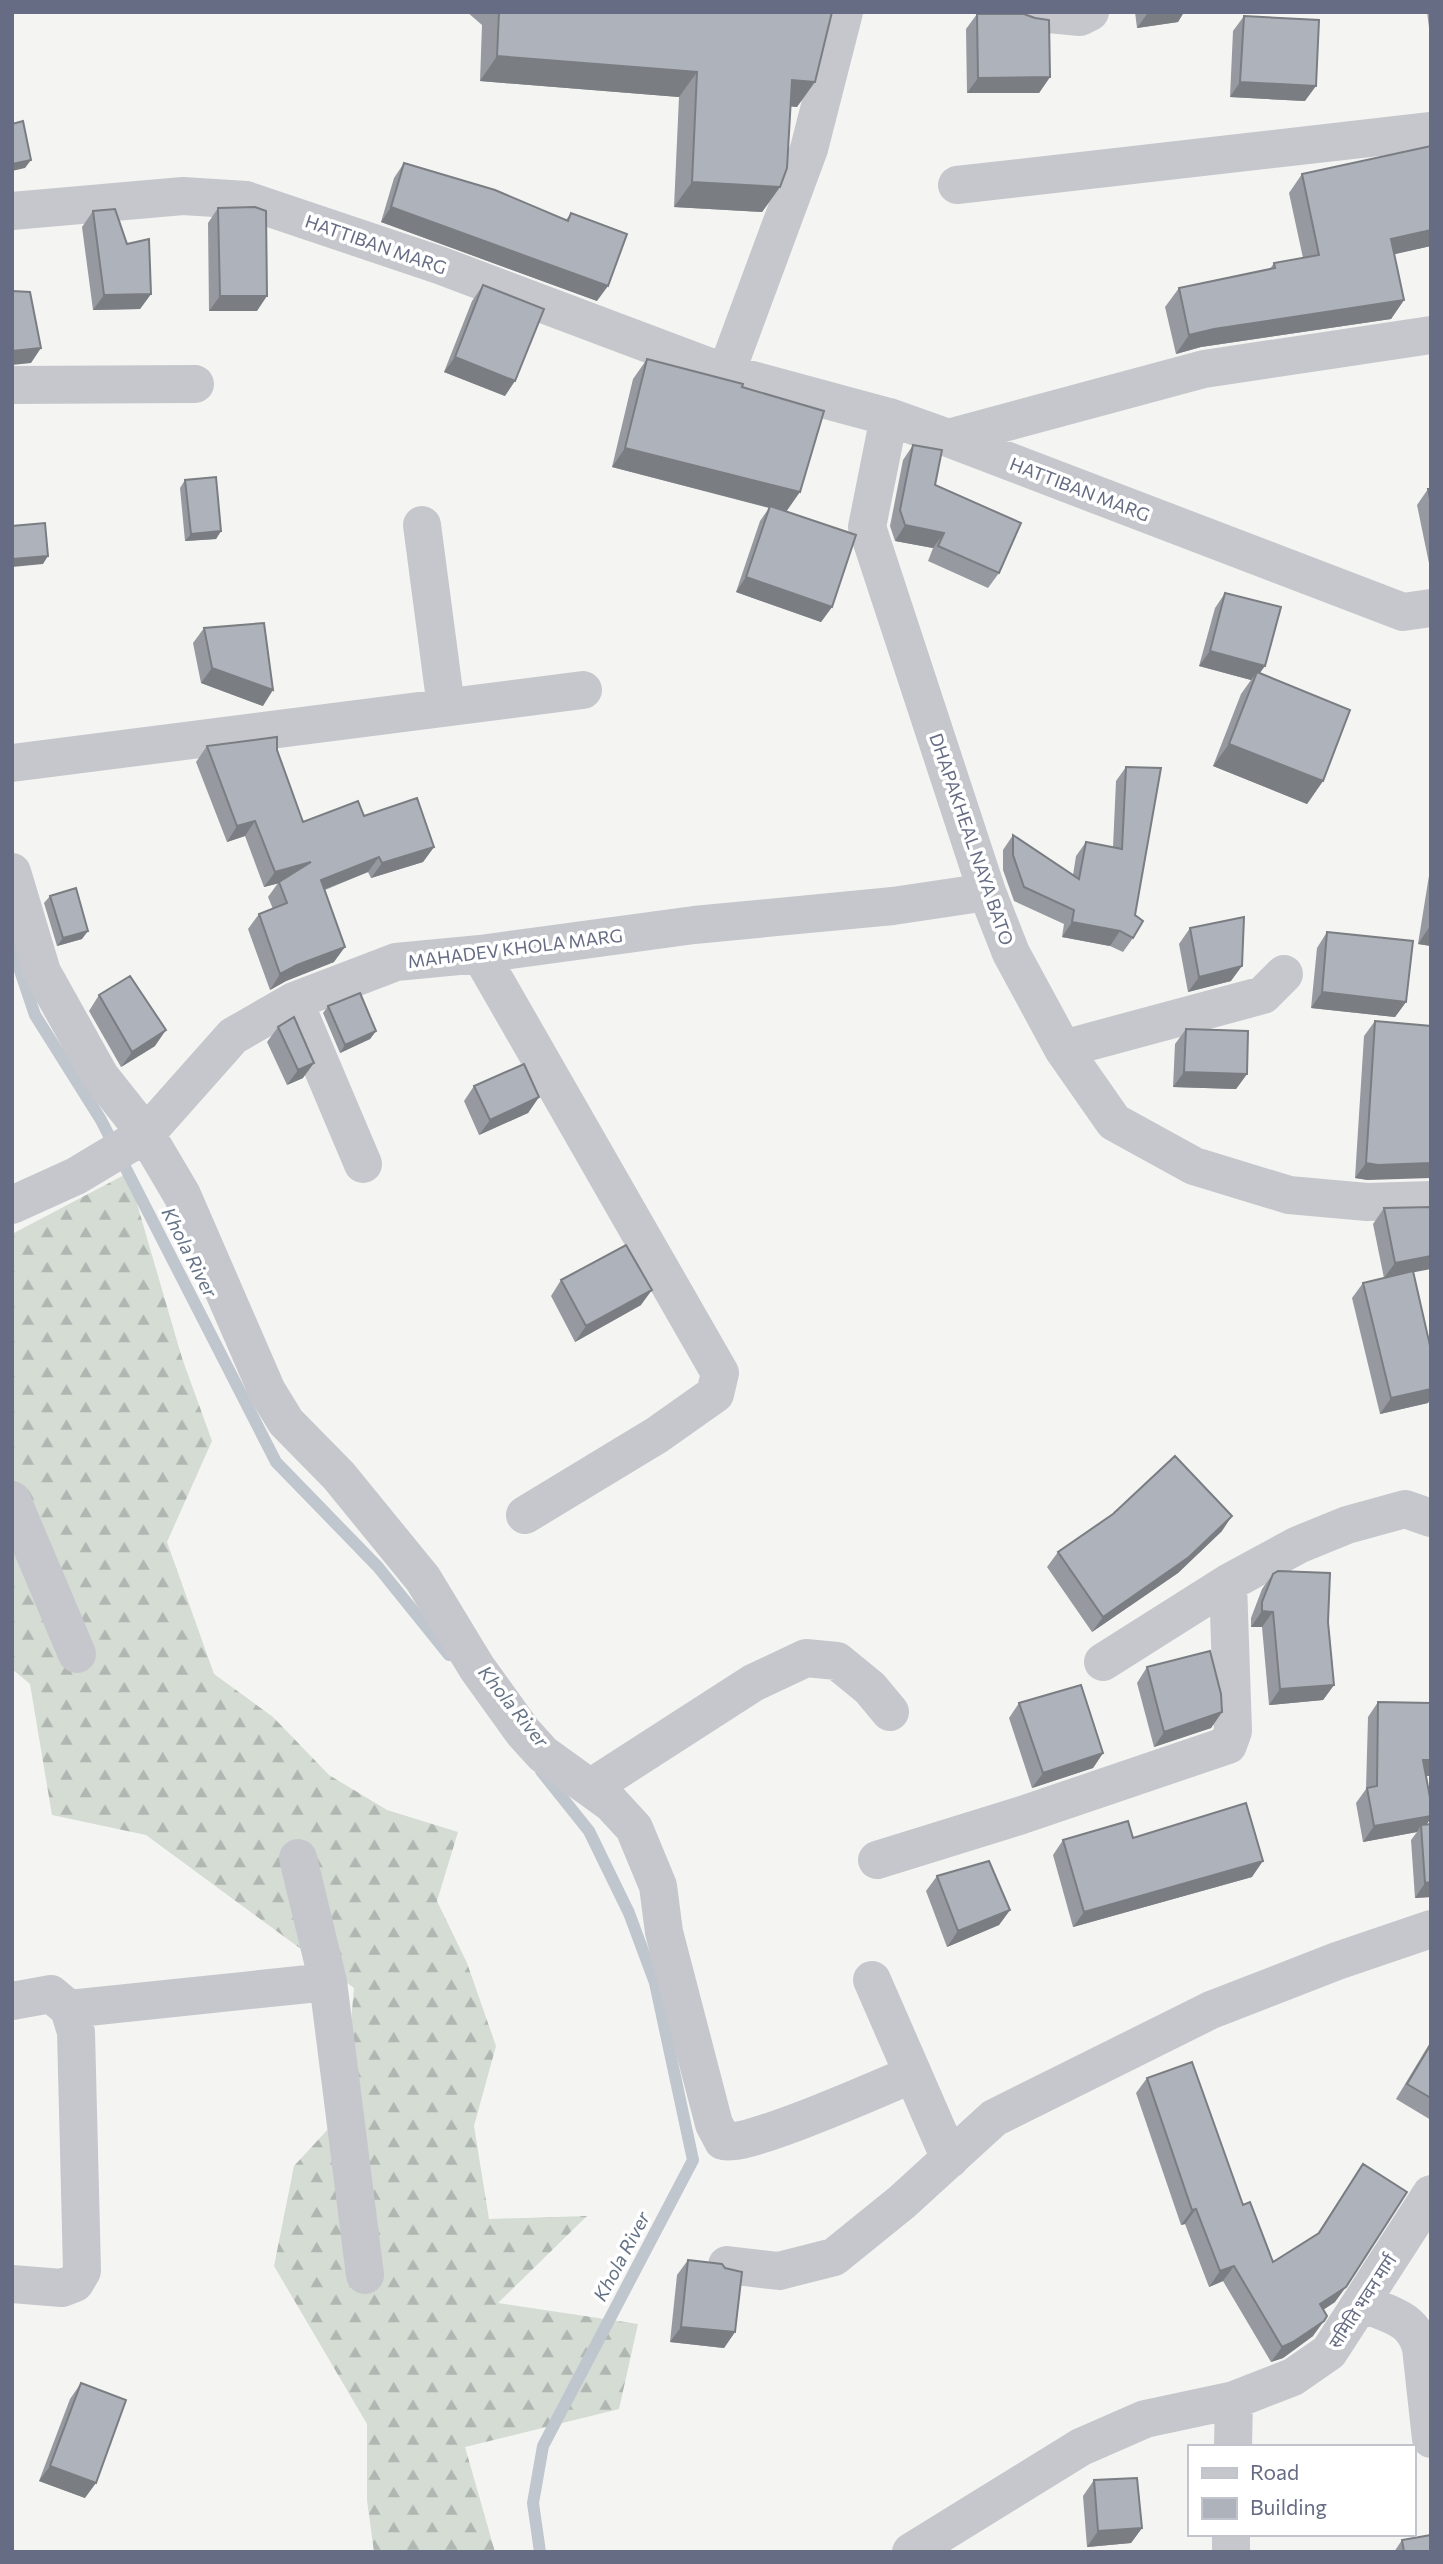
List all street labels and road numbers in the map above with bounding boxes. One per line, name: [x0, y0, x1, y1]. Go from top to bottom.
street label: HATTIBAN MARG: [302, 209, 450, 279]
street label: HATTIBAN MARG: [1007, 452, 1153, 526]
street label: DHAPAKHEAL NAYA BATO: [925, 730, 1019, 948]
street label: MAHADEV KHOLA MARG: [406, 924, 624, 972]
street label: समिति भवन मार्ग: [1323, 2249, 1401, 2352]

